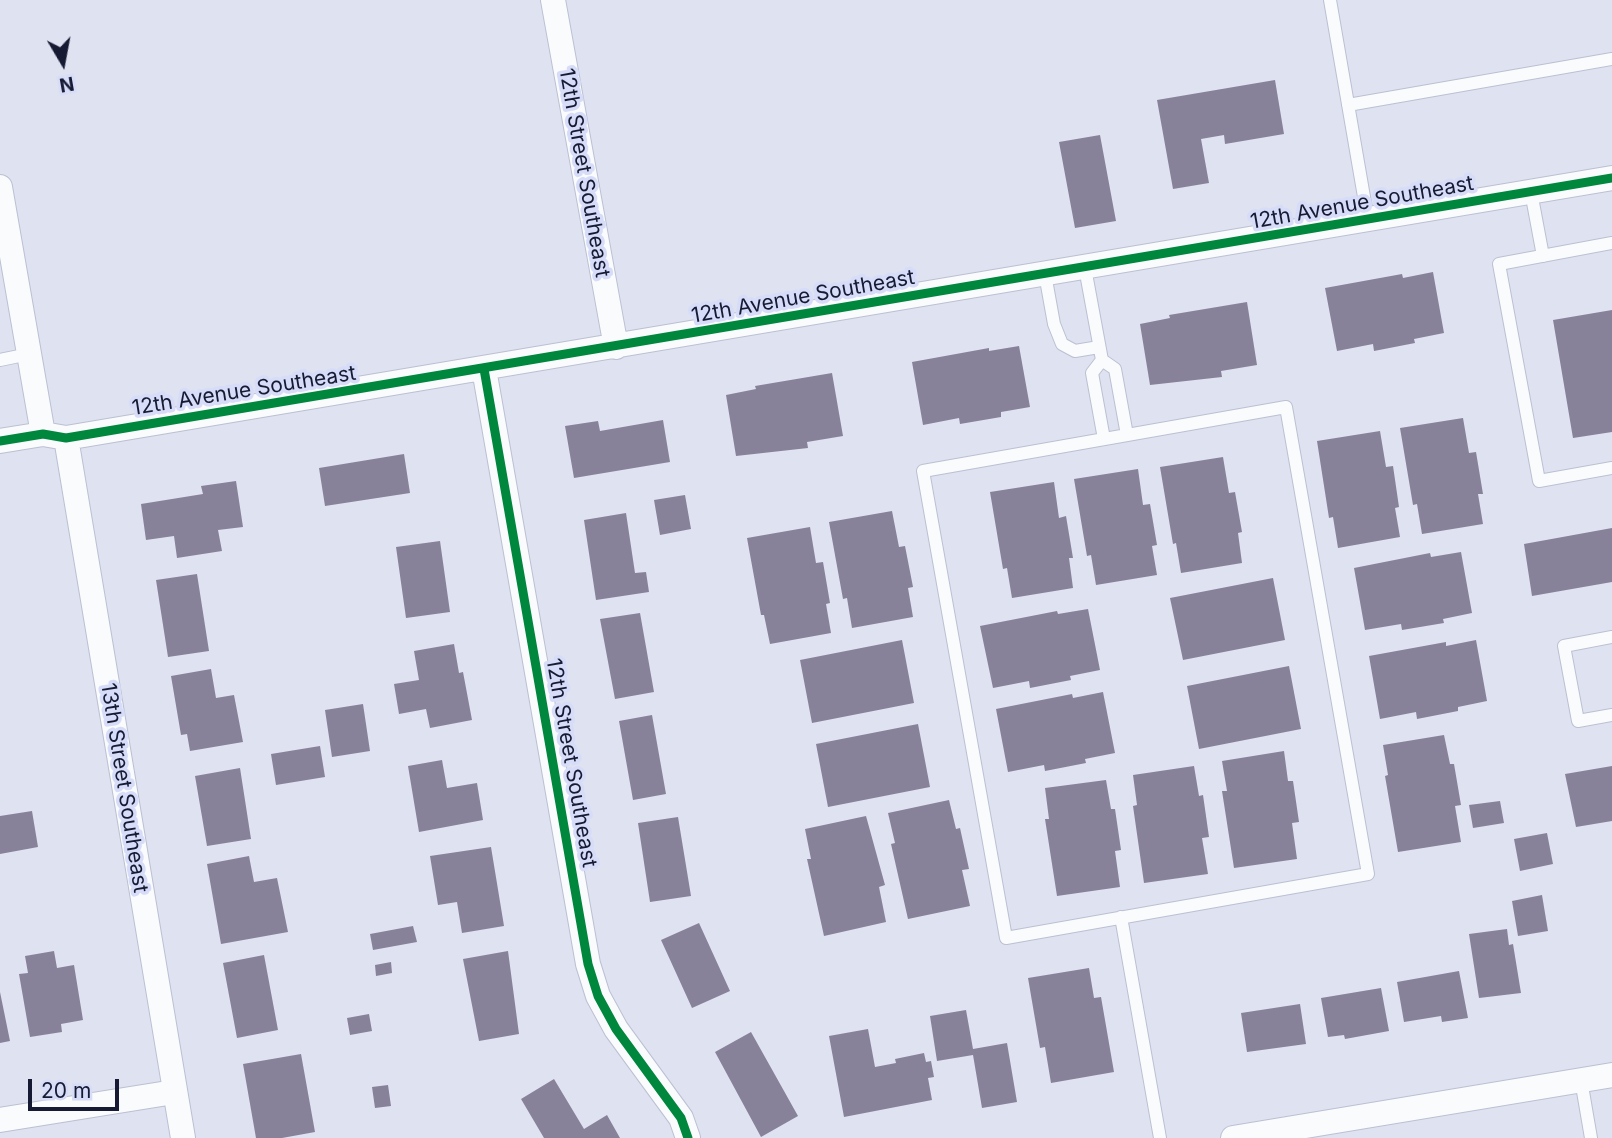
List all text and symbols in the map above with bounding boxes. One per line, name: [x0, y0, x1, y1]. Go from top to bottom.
north arrow: [28, 28, 98, 98]
street label: 12th Street Southeast: [553, 67, 615, 279]
text: N: [58, 72, 76, 97]
street label: 12th Avenue Southeast: [1248, 171, 1476, 235]
street label: 12th Avenue Southeast: [689, 265, 917, 329]
street label: 12th Avenue Southeast: [130, 361, 358, 421]
street label: 12th Street Southeast: [540, 657, 602, 869]
street label: 13th Street Southeast: [95, 681, 153, 895]
scale bar: [32, 1064, 122, 1108]
text: 20 m: [41, 1078, 91, 1103]

